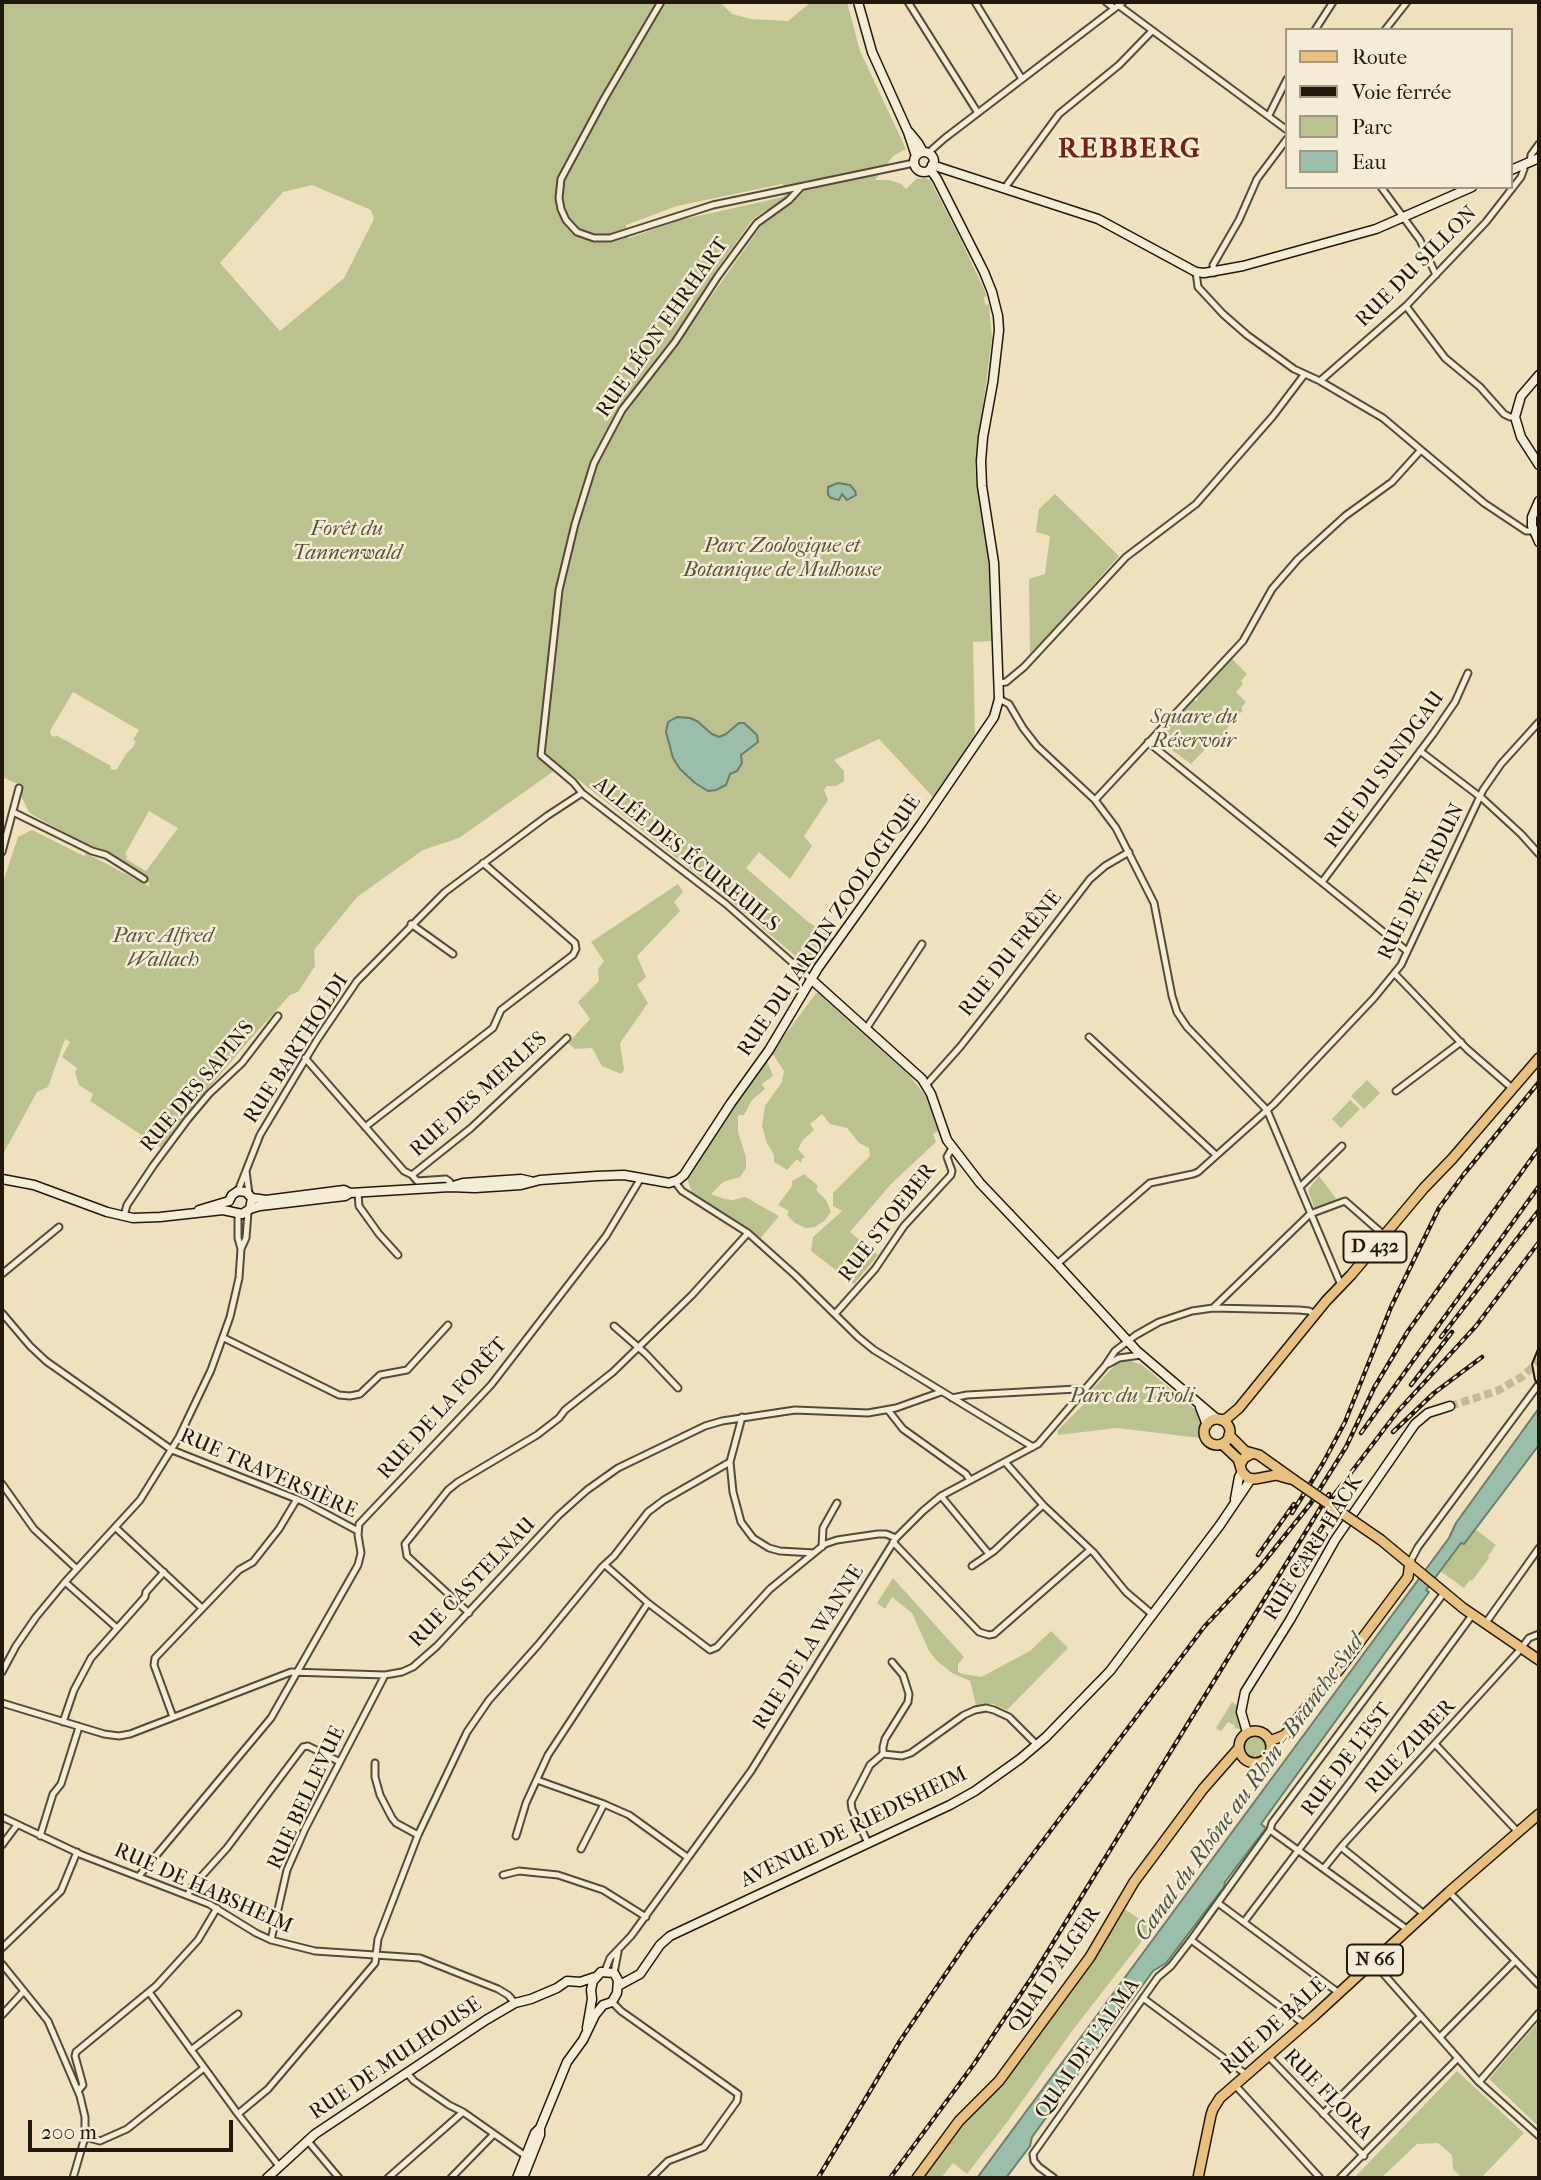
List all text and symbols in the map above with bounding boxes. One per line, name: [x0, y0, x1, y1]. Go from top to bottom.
legend: [1286, 28, 1513, 189]
text: Route: [1352, 45, 1407, 69]
text: Voie ferrée: [1352, 80, 1451, 104]
text: Parc: [1352, 115, 1392, 139]
district label: REBBERG: [1059, 133, 1201, 167]
text: Eau: [1352, 150, 1386, 174]
street label: RUE DU SILLON: [1351, 201, 1483, 333]
street label: RUE LÉON EHRHART: [591, 233, 735, 423]
park label: Forêt du Tannenwald: [292, 517, 402, 567]
park label: Parc Zoologique et Botanique de Mulhouse: [683, 534, 881, 584]
street label: RUE DU SUNDGAU: [1320, 686, 1450, 854]
park label: Square du Réservoir: [1150, 705, 1238, 755]
street label: ALLÉE DES ÉCUREUILS: [588, 772, 784, 938]
street label: RUE DU JARDIN ZOOLOGIQUE: [733, 790, 927, 1062]
street label: RUE DE VERDUN: [1373, 800, 1471, 964]
street label: RUE DU FRÊNE: [954, 886, 1068, 1022]
park label: Parc Alfred Wallach: [113, 924, 213, 974]
street label: RUE BARTHOLDI: [239, 969, 355, 1129]
street label: RUE DES SAPINS: [136, 1016, 260, 1158]
street label: RUE DES MERLES: [405, 1027, 553, 1163]
street label: RUE STOEBER: [834, 1159, 942, 1287]
road number: D 432: [1344, 1232, 1406, 1262]
street label: RUE DE LA FORÊT: [373, 1333, 513, 1485]
park label: Parc du Tivoli: [1070, 1384, 1194, 1410]
street label: RUE TRAVERSIÈRE: [175, 1424, 361, 1524]
street label: RUE CARL HACK: [1259, 1470, 1369, 1626]
street label: RUE CASTELNAU: [404, 1513, 542, 1653]
street label: RUE DE LA WANNE: [748, 1561, 870, 1735]
water label: Canal du Rhône au Rhin - Branche Sud: [1129, 1629, 1371, 1947]
street label: RUE ZUBER: [1361, 1694, 1461, 1800]
street label: RUE DE L'EST: [1296, 1699, 1398, 1821]
street label: RUE BELLEVUE: [263, 1722, 351, 1874]
street label: AVENUE DE RIEDISHEIM: [736, 1762, 972, 1894]
street label: RUE DE HABSHEIM: [110, 1838, 296, 1940]
street label: QUAI D'ALGER: [1003, 1902, 1107, 2038]
road number: N 66: [1347, 1944, 1403, 1976]
street label: RUE DE BÂLE: [1216, 1973, 1332, 2081]
street label: QUAI DE L'ALMA: [1030, 1974, 1146, 2124]
street label: RUE DE MULHOUSE: [305, 1992, 487, 2126]
street label: RUE FLORA: [1277, 2044, 1377, 2146]
scale bar: [32, 2106, 236, 2150]
text: 200 m: [41, 2120, 97, 2144]

